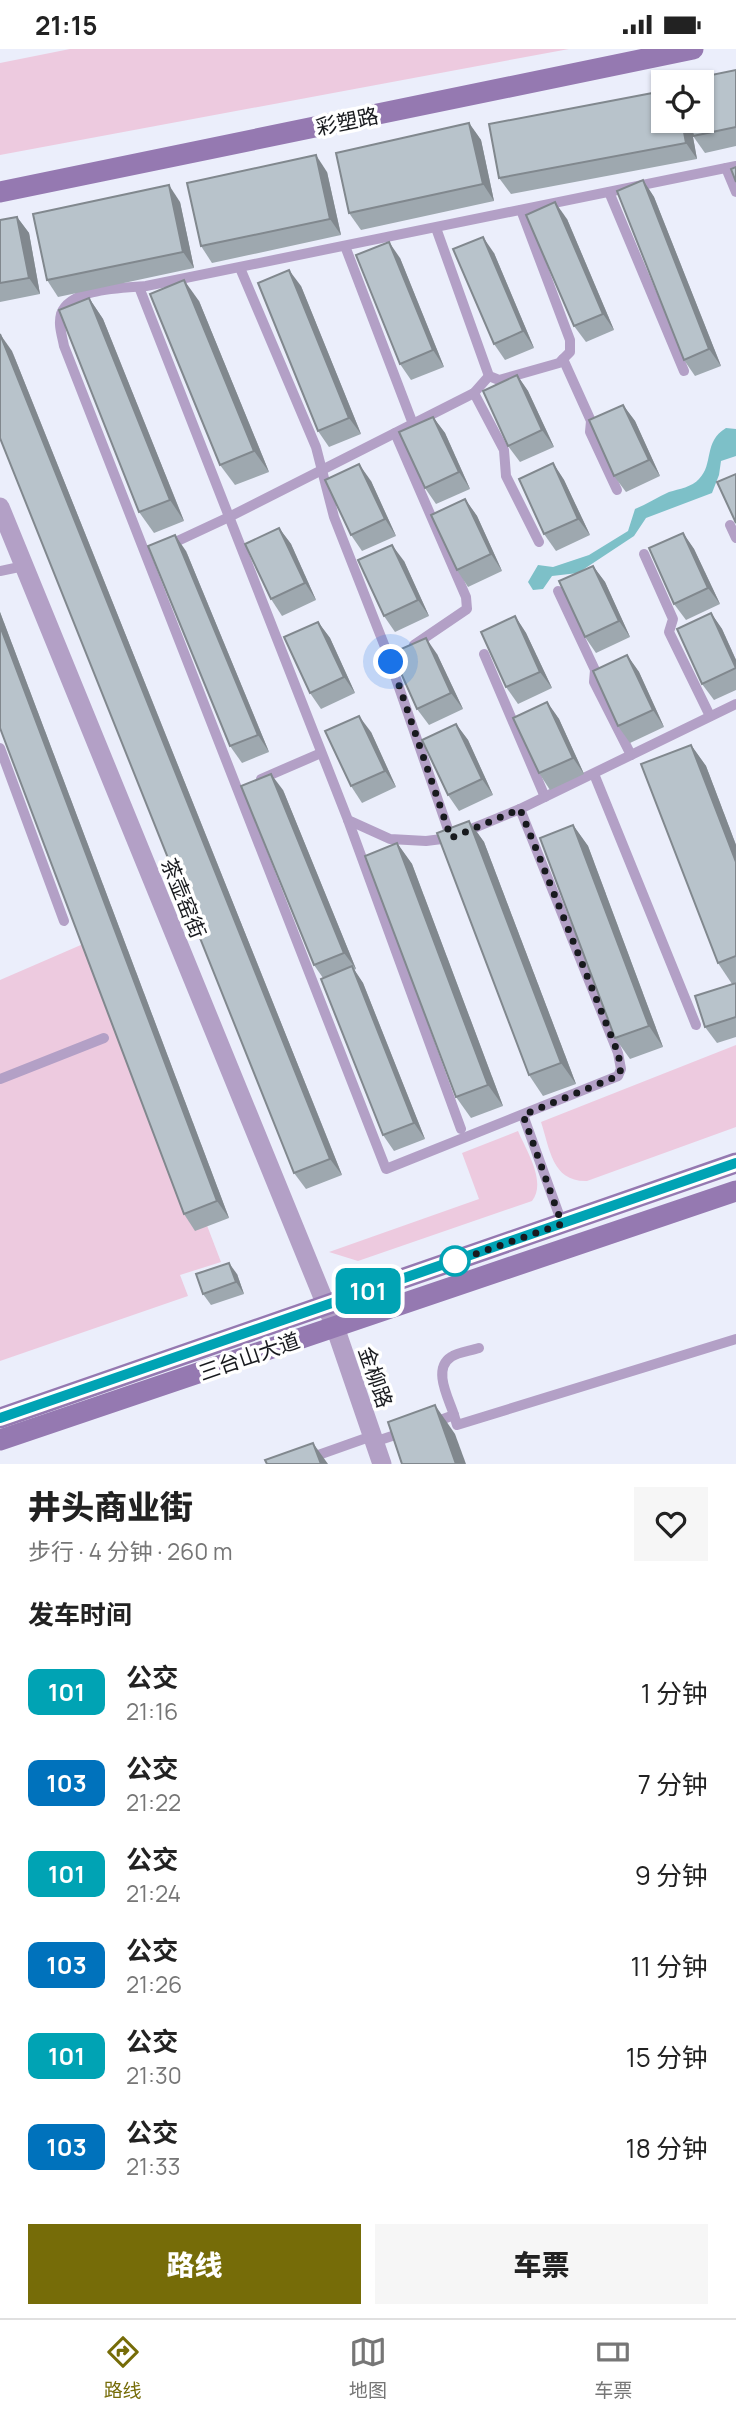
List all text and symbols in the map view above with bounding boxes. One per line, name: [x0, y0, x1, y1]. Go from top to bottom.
text: 21:15: [35, 7, 97, 43]
map controls: [651, 70, 714, 133]
button: locate: [651, 70, 714, 133]
street label: 彩塑路: [313, 101, 381, 141]
your location: [373, 644, 408, 679]
street label: 茶壶窑街: [155, 854, 213, 942]
unlabelled marker: [440, 1246, 470, 1276]
line badge: 101: [328, 1268, 408, 1314]
text: 101: [350, 1274, 386, 1307]
street label: 三台山大道: [195, 1326, 303, 1386]
street label: 金柳路: [353, 1343, 399, 1411]
text: 井头商业街: [28, 1484, 193, 1529]
button: heart: [634, 1487, 708, 1561]
text: 步行 · 4 分钟 · 260 m: [28, 1535, 233, 1567]
text: 发车时间: [28, 1596, 132, 1632]
text: 公交: [126, 1659, 178, 1695]
text: 101: [48, 1675, 85, 1708]
text: 1 分钟: [641, 1675, 708, 1711]
text: 21:16: [126, 1695, 178, 1727]
text: 公交: [126, 1750, 178, 1786]
text: 103: [46, 1766, 87, 1799]
text: 7 分钟: [638, 1766, 708, 1802]
text: 21:22: [126, 1786, 181, 1818]
text: 公交: [126, 1841, 178, 1877]
text: 101: [48, 1857, 85, 1890]
text: 9 分钟: [635, 1857, 708, 1893]
text: 21:24: [126, 1877, 181, 1909]
text: 公交: [126, 1932, 178, 1968]
text: 103: [46, 1948, 87, 1981]
text: 11 分钟: [631, 1948, 708, 1984]
text: 21:26: [126, 1968, 182, 2000]
text: 公交: [126, 2023, 178, 2059]
text: 101: [48, 2039, 85, 2072]
text: 15 分钟: [626, 2039, 708, 2075]
text: 21:30: [126, 2059, 182, 2091]
text: 公交: [126, 2114, 178, 2150]
text: 103: [46, 2130, 87, 2163]
text: 18 分钟: [626, 2130, 708, 2166]
text: 21:33: [126, 2150, 180, 2182]
button: 路线: [28, 2224, 361, 2304]
button: 车票: [375, 2224, 708, 2304]
tab: 路线: [104, 2333, 142, 2403]
tab: 地图: [349, 2333, 387, 2403]
tab: 车票: [594, 2333, 632, 2403]

